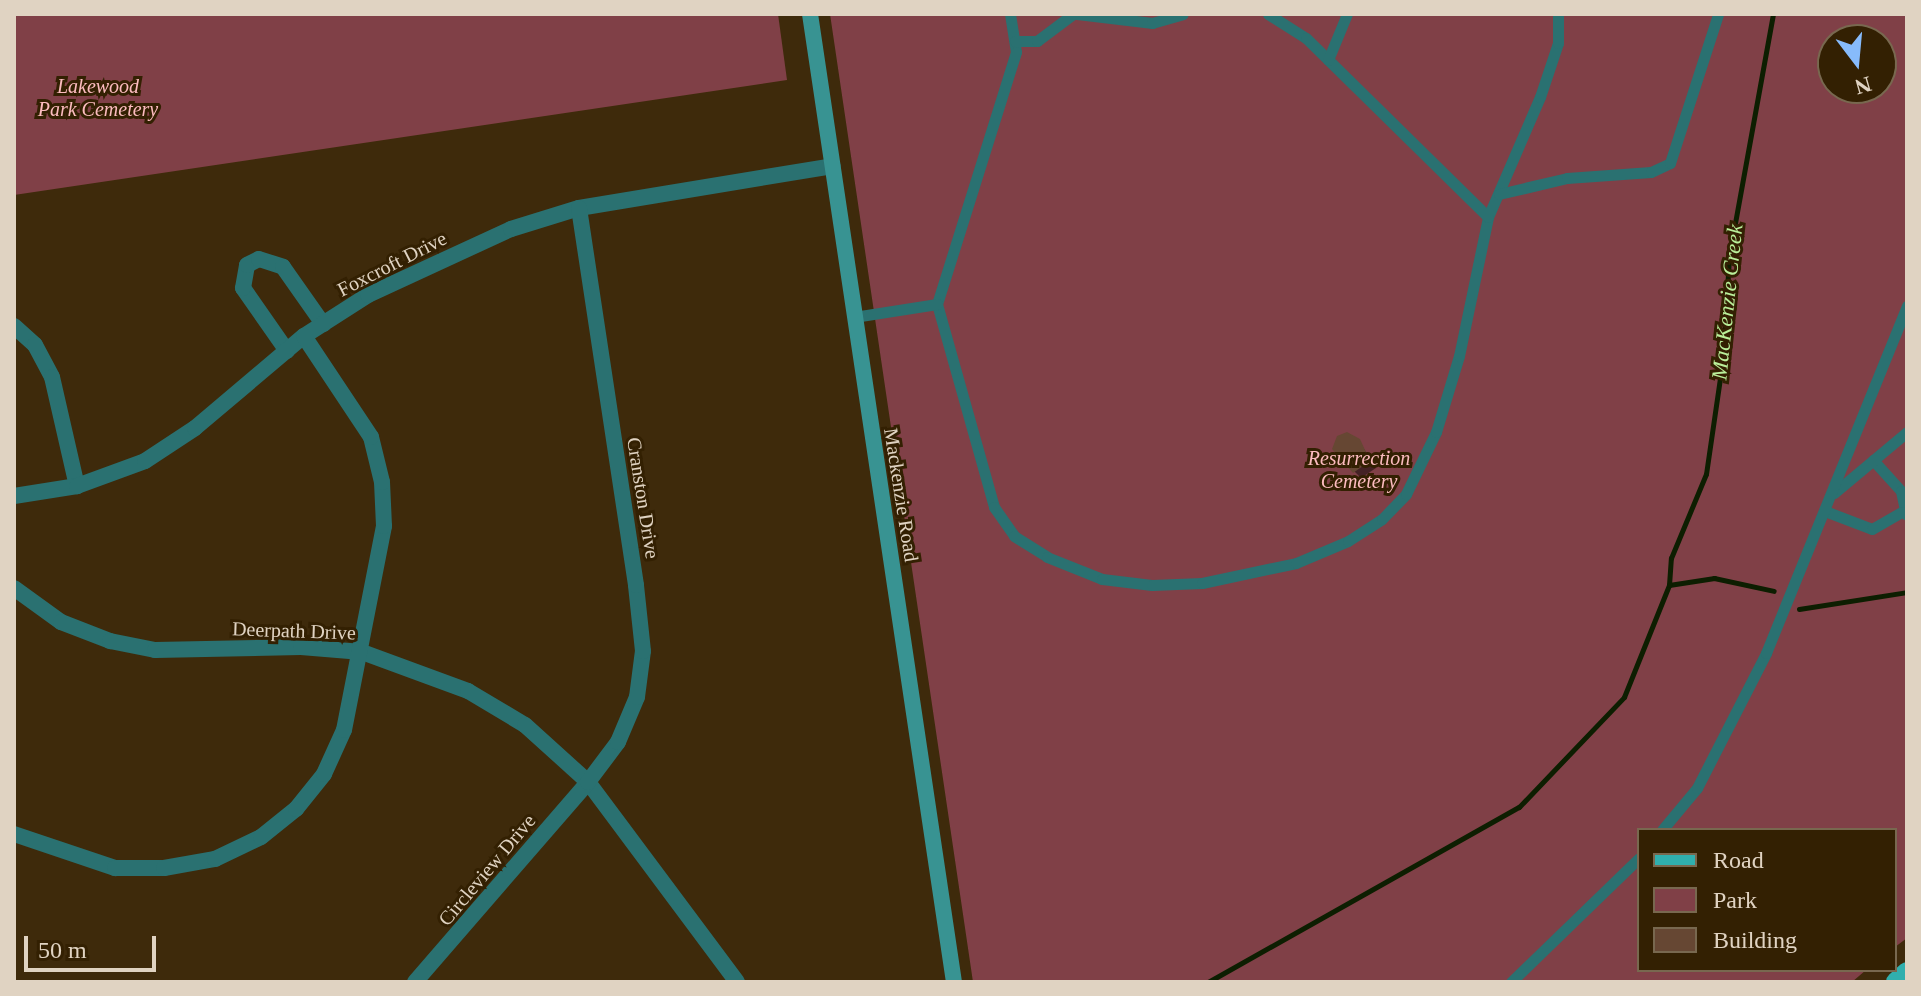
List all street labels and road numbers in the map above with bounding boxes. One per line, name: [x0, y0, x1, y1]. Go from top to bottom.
street label: Foxcroft Drive: [333, 226, 451, 302]
street label: Mackenzie Road: [879, 426, 923, 564]
street label: Cranston Drive: [622, 436, 664, 560]
street label: Deerpath Drive: [232, 617, 356, 645]
street label: Circleview Drive: [433, 809, 541, 931]

